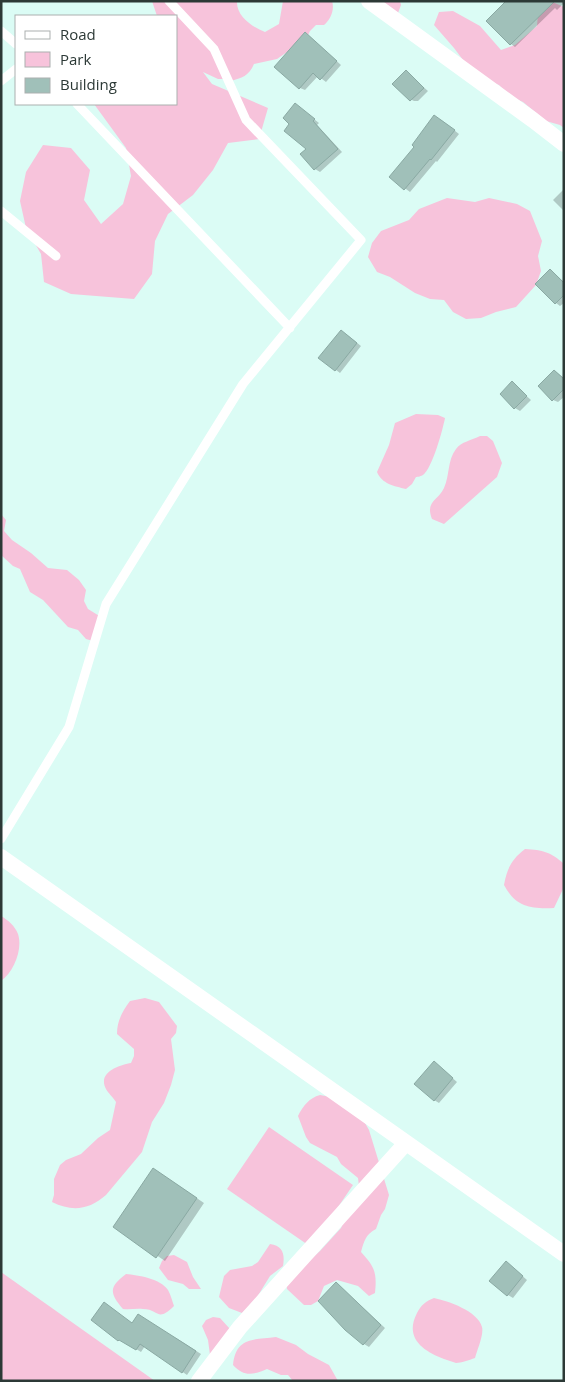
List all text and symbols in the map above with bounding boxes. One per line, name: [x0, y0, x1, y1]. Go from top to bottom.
legend: [15, 15, 178, 105]
text: Road: [60, 24, 96, 44]
text: Park: [60, 49, 91, 69]
text: Building: [60, 74, 117, 94]

